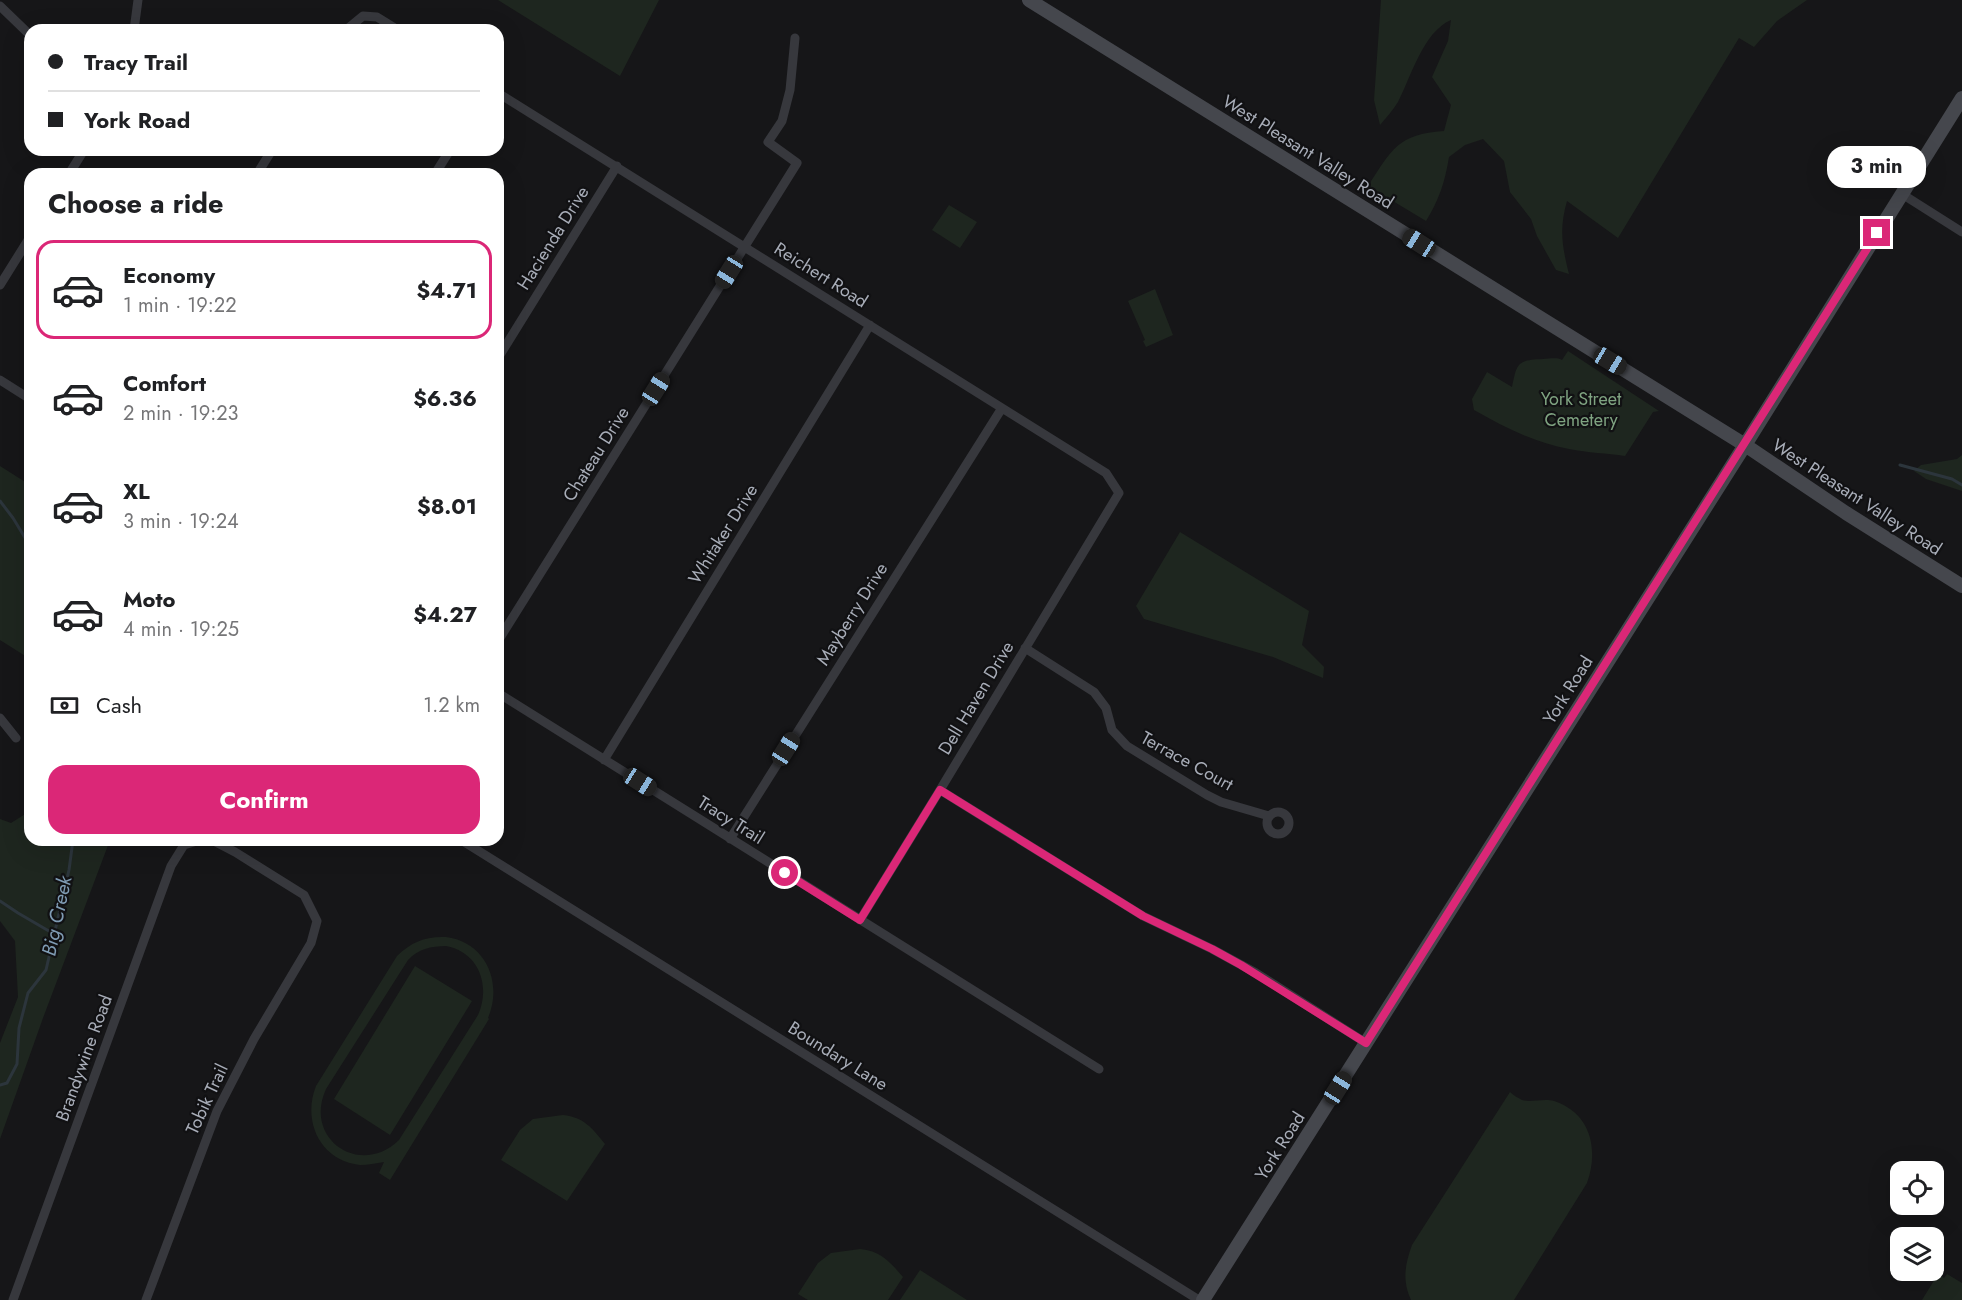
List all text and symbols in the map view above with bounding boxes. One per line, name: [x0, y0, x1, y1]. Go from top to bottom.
text: Tracy Trail: [84, 46, 188, 78]
street label: West Pleasant Valley Road: [1217, 89, 1399, 215]
text: York Road: [84, 104, 190, 136]
callout: 3 min: [1828, 146, 1926, 188]
text: 3 min: [1851, 152, 1902, 181]
street label: Hacienda Drive: [511, 181, 595, 295]
text: Choose a ride: [48, 184, 223, 223]
route end: [1863, 219, 1890, 246]
car: [1399, 226, 1439, 260]
street label: Reichert Road: [769, 236, 873, 314]
car: [712, 252, 746, 292]
text: Economy: [123, 259, 215, 291]
icon: car: [51, 263, 105, 317]
text: $4.71: [416, 274, 477, 306]
text: 1 min · 19:22: [123, 291, 237, 320]
car: [1590, 344, 1630, 378]
text: Comfort: [123, 367, 206, 399]
car: [639, 369, 673, 409]
icon: car: [51, 371, 105, 425]
text: $6.36: [413, 382, 477, 414]
park label: York Street Cemetery: [1541, 386, 1622, 433]
text: 2 min · 19:23: [123, 399, 239, 428]
street label: Chateau Drive: [556, 402, 636, 506]
street label: West Pleasant Valley Road: [1767, 432, 1947, 562]
text: XL: [123, 475, 150, 507]
icon: car: [51, 479, 105, 533]
street label: Whitaker Drive: [682, 479, 764, 589]
text: $8.01: [417, 490, 477, 522]
text: 3 min · 19:24: [123, 507, 239, 536]
street label: Mayberry Drive: [810, 558, 894, 670]
text: Moto: [123, 583, 176, 615]
icon: car: [51, 587, 105, 641]
text: $4.27: [413, 598, 477, 630]
text: 4 min · 19:25: [123, 615, 239, 644]
street label: Dell Haven Drive: [932, 636, 1020, 760]
street label: York Road: [1537, 651, 1599, 729]
icon: cash: [48, 689, 81, 722]
text: Cash: [96, 689, 142, 721]
text: 1.2 km: [423, 691, 480, 720]
street label: Terrace Court: [1136, 725, 1239, 797]
car: [769, 729, 803, 769]
button: Confirm: [48, 765, 480, 834]
car: [620, 765, 660, 799]
street label: Tracy Trail: [693, 789, 769, 851]
route start: [771, 859, 798, 886]
water label: Big Creek: [34, 872, 80, 959]
street label: Brandywine Road: [49, 991, 119, 1125]
street label: Boundary Lane: [783, 1015, 893, 1097]
street label: Tobik Trail: [179, 1059, 235, 1139]
car: [1321, 1068, 1355, 1108]
street label: York Road: [1249, 1107, 1311, 1185]
map controls: [1890, 1161, 1944, 1281]
button: locate: [1890, 1161, 1944, 1215]
button: layers: [1890, 1227, 1944, 1281]

